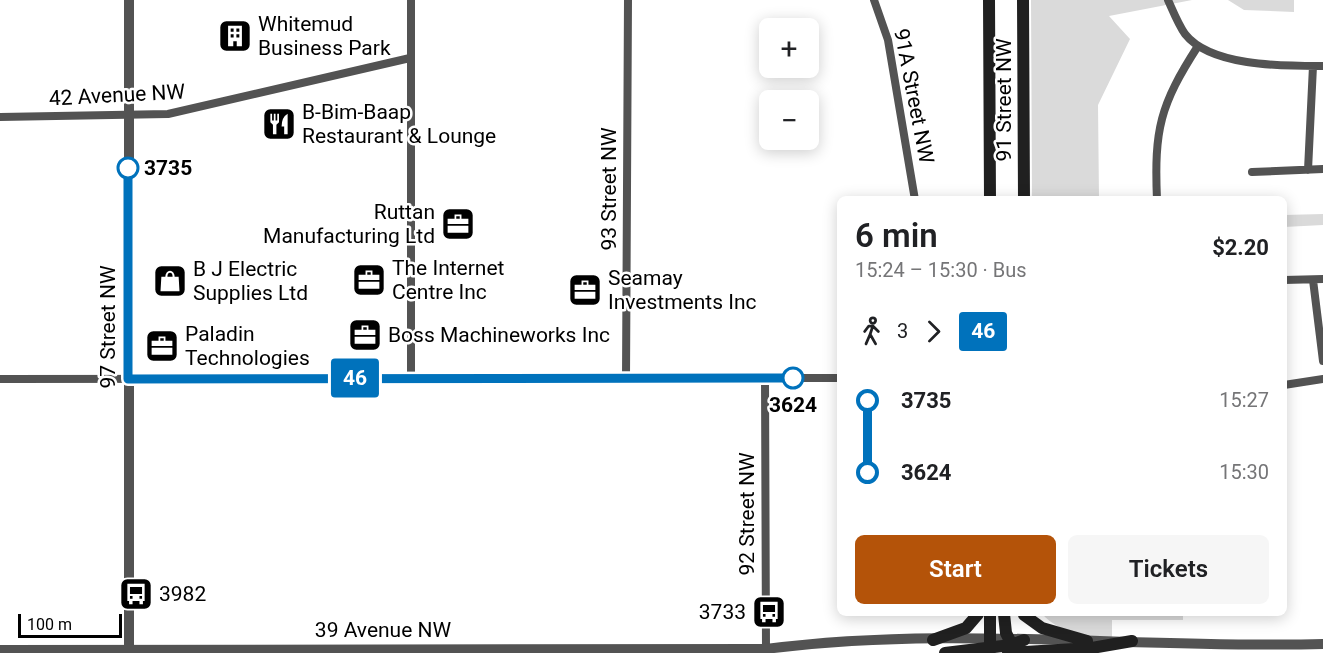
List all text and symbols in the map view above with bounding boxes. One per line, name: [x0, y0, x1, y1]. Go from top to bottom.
place label: Whitemud Business Park: [258, 12, 391, 60]
building icon: Whitemud Business Park: [217, 18, 253, 54]
map controls: [759, 18, 819, 150]
button: +: [759, 18, 819, 78]
street label: 91A Street NW: [889, 27, 939, 166]
street label: 91 Street NW: [992, 38, 1016, 162]
street label: 42 Avenue NW: [48, 79, 186, 111]
button: −: [759, 90, 819, 150]
place label: B-Bim-Baap Restaurant & Lounge: [302, 100, 496, 148]
restaurant icon: B-Bim-Baap Restaurant & Lounge: [261, 106, 297, 142]
street label: 93 Street NW: [597, 127, 621, 251]
place label: 3735: [144, 156, 192, 180]
marker: 3735: [117, 157, 139, 179]
place label: Ruttan Manufacturing Ltd: [263, 200, 435, 248]
office icon: Ruttan Manufacturing Ltd: [440, 206, 476, 242]
text: 6 min: [855, 216, 938, 255]
text: $2.20: [1212, 235, 1269, 260]
place label: The Internet Centre Inc: [392, 256, 505, 304]
place label: B J Electric Supplies Ltd: [193, 257, 308, 305]
text: 15:24 – 15:30 · Bus: [855, 258, 1027, 282]
office icon: The Internet Centre Inc: [351, 262, 387, 298]
shop icon: B J Electric Supplies Ltd: [152, 263, 188, 299]
street label: 97 Street NW: [96, 265, 120, 389]
place label: Seamay Investments Inc: [608, 266, 757, 314]
office icon: Seamay Investments Inc: [567, 272, 603, 308]
icon: walk: [855, 315, 888, 348]
icon: forward: [917, 315, 950, 348]
office icon: Boss Machineworks Inc: [347, 317, 383, 353]
text: 3: [897, 319, 908, 343]
text: 46: [971, 319, 995, 343]
place label: Paladin Technologies: [185, 322, 310, 370]
place label: Boss Machineworks Inc: [388, 323, 610, 347]
office icon: Paladin Technologies: [144, 328, 180, 364]
line badge: 46: [328, 358, 382, 398]
text: 46: [343, 366, 367, 390]
marker: 3624: [782, 367, 804, 389]
text: 3735: [901, 388, 952, 413]
text: 15:27: [1219, 388, 1269, 412]
place label: 3624: [769, 393, 817, 417]
street label: 92 Street NW: [735, 452, 759, 576]
text: 3624: [901, 460, 952, 485]
text: 15:30: [1219, 460, 1269, 484]
button: Start: [855, 535, 1056, 604]
button: Tickets: [1068, 535, 1269, 604]
bus stop icon: 3982: [118, 576, 154, 612]
place label: 3982: [159, 582, 206, 606]
bus stop icon: 3733: [751, 594, 787, 630]
place label: 3733: [699, 600, 746, 624]
scale bar: [18, 611, 122, 638]
text: 100 m: [27, 615, 72, 634]
street label: 39 Avenue NW: [315, 618, 452, 642]

